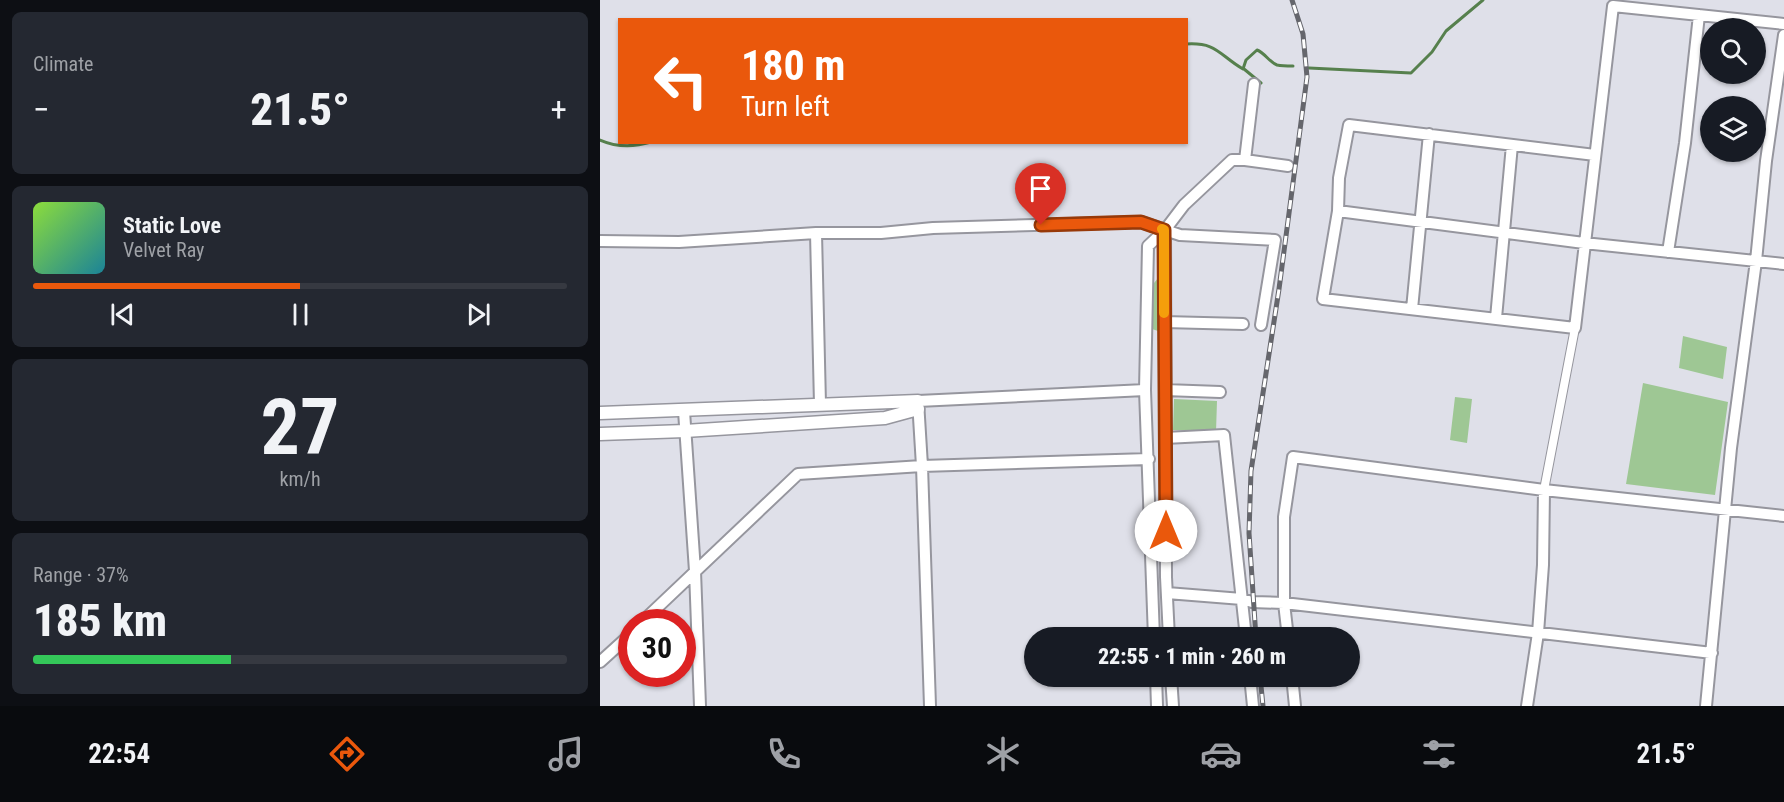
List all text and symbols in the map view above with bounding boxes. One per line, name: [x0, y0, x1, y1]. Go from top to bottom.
map controls: [1700, 18, 1766, 162]
button: search: [1700, 18, 1766, 84]
text: 180 m: [741, 41, 846, 90]
icon: left: [642, 42, 720, 120]
text: Climate: [33, 52, 93, 76]
text: 21.5°: [250, 83, 350, 136]
text: −: [33, 90, 50, 129]
text: +: [551, 90, 567, 129]
text: Turn left: [741, 91, 830, 123]
button: layers: [1700, 96, 1766, 162]
pin: [1015, 163, 1066, 225]
icon: arrive: [1024, 172, 1057, 205]
text: Static Love: [123, 213, 221, 238]
text: Velvet Ray: [123, 238, 204, 262]
icon: previous: [106, 298, 139, 331]
icon: pause: [284, 298, 317, 331]
icon: next: [462, 298, 495, 331]
text: 27: [261, 382, 339, 473]
text: km/h: [279, 467, 321, 491]
position arrow: [1134, 499, 1198, 563]
text: Range · 37%: [33, 563, 129, 587]
text: 185 km: [33, 594, 167, 647]
speed limit sign: 30: [618, 609, 696, 687]
text: 22:55 · 1 min · 260 m: [1098, 644, 1286, 669]
icon: directions: [326, 733, 368, 775]
icon: music: [545, 733, 587, 775]
icon: phone: [763, 733, 805, 775]
icon: climate: [982, 733, 1024, 775]
icon: car: [1200, 733, 1242, 775]
icon: filters: [1418, 733, 1460, 775]
text: 22:54: [88, 738, 150, 770]
text: 21.5°: [1637, 738, 1696, 770]

